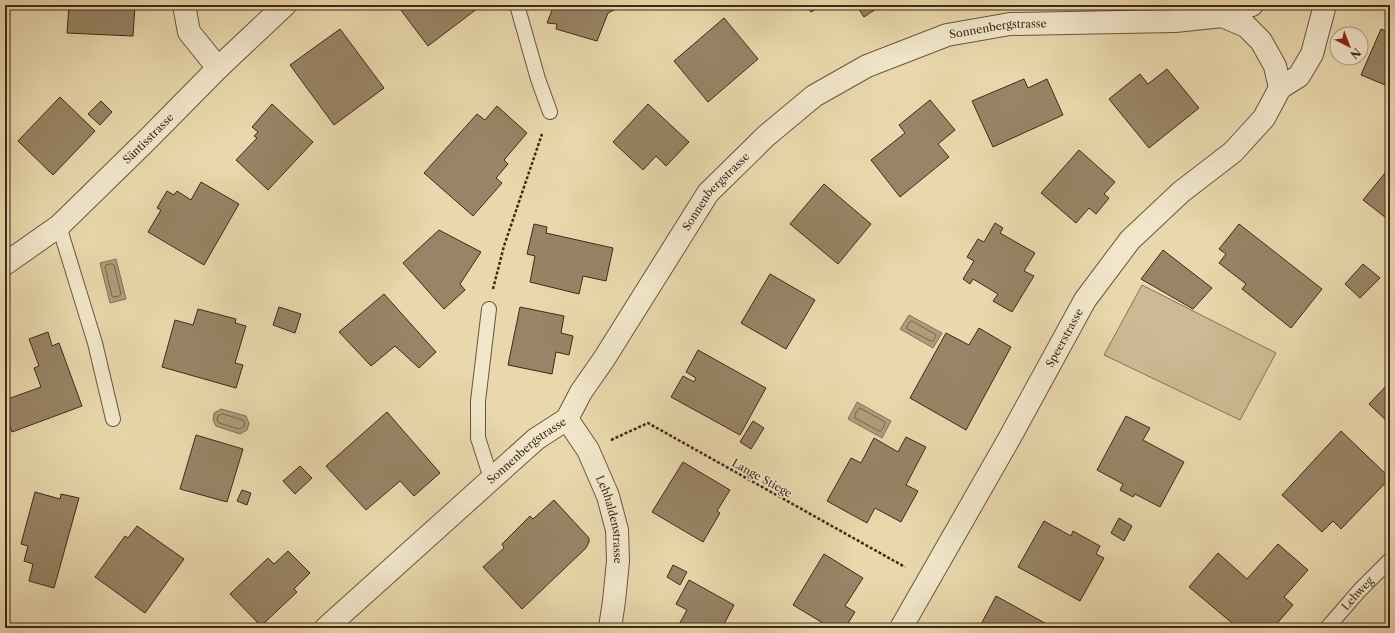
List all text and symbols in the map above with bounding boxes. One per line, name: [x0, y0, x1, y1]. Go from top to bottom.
street label: Sonnenbergstrasse: [948, 16, 1047, 41]
north arrow: [1329, 26, 1369, 66]
text: N: [1347, 45, 1364, 62]
street label: Säntisstrasse: [120, 110, 177, 167]
street label: Sonnenbergstrasse: [679, 149, 752, 233]
street label: Speerstrasse: [1043, 306, 1086, 370]
street label: Sonnenbergstrasse: [484, 414, 569, 487]
street label: Lange Stiege: [729, 456, 795, 500]
street label: Lehhaldenstrasse: [593, 473, 625, 564]
street label: Lehweg: [1338, 574, 1376, 613]

